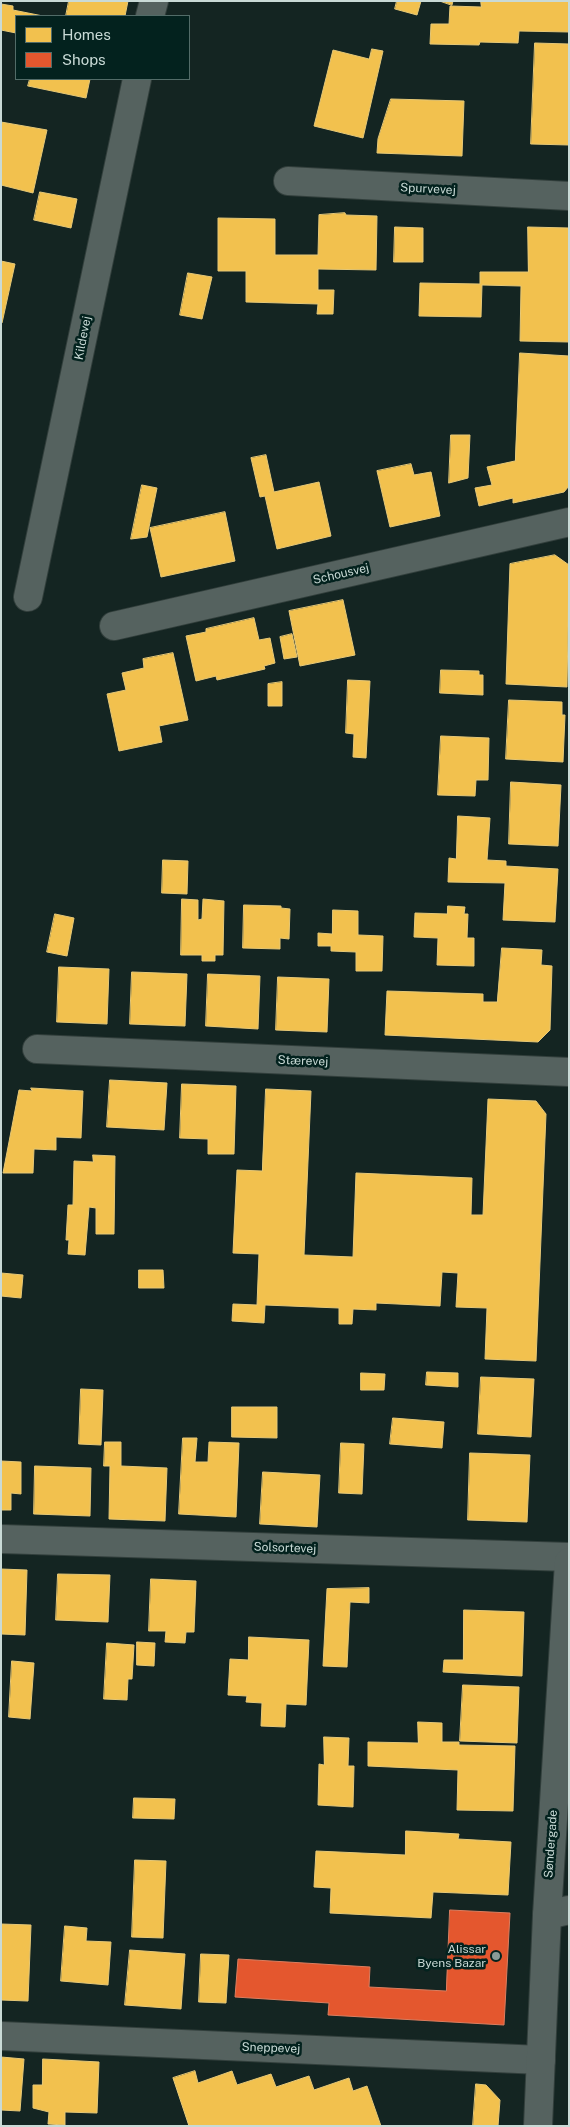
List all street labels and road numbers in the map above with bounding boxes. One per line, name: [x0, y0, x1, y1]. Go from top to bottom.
street label: Spurvevej: [400, 180, 456, 198]
street label: Kildevej: [72, 315, 94, 361]
street label: Schousvej: [312, 561, 370, 587]
street label: Stærevej: [277, 1053, 329, 1069]
street label: Solsortevej: [253, 1540, 317, 1556]
street label: Søndergade: [541, 1809, 561, 1879]
street label: Sneppevej: [241, 2040, 301, 2056]

